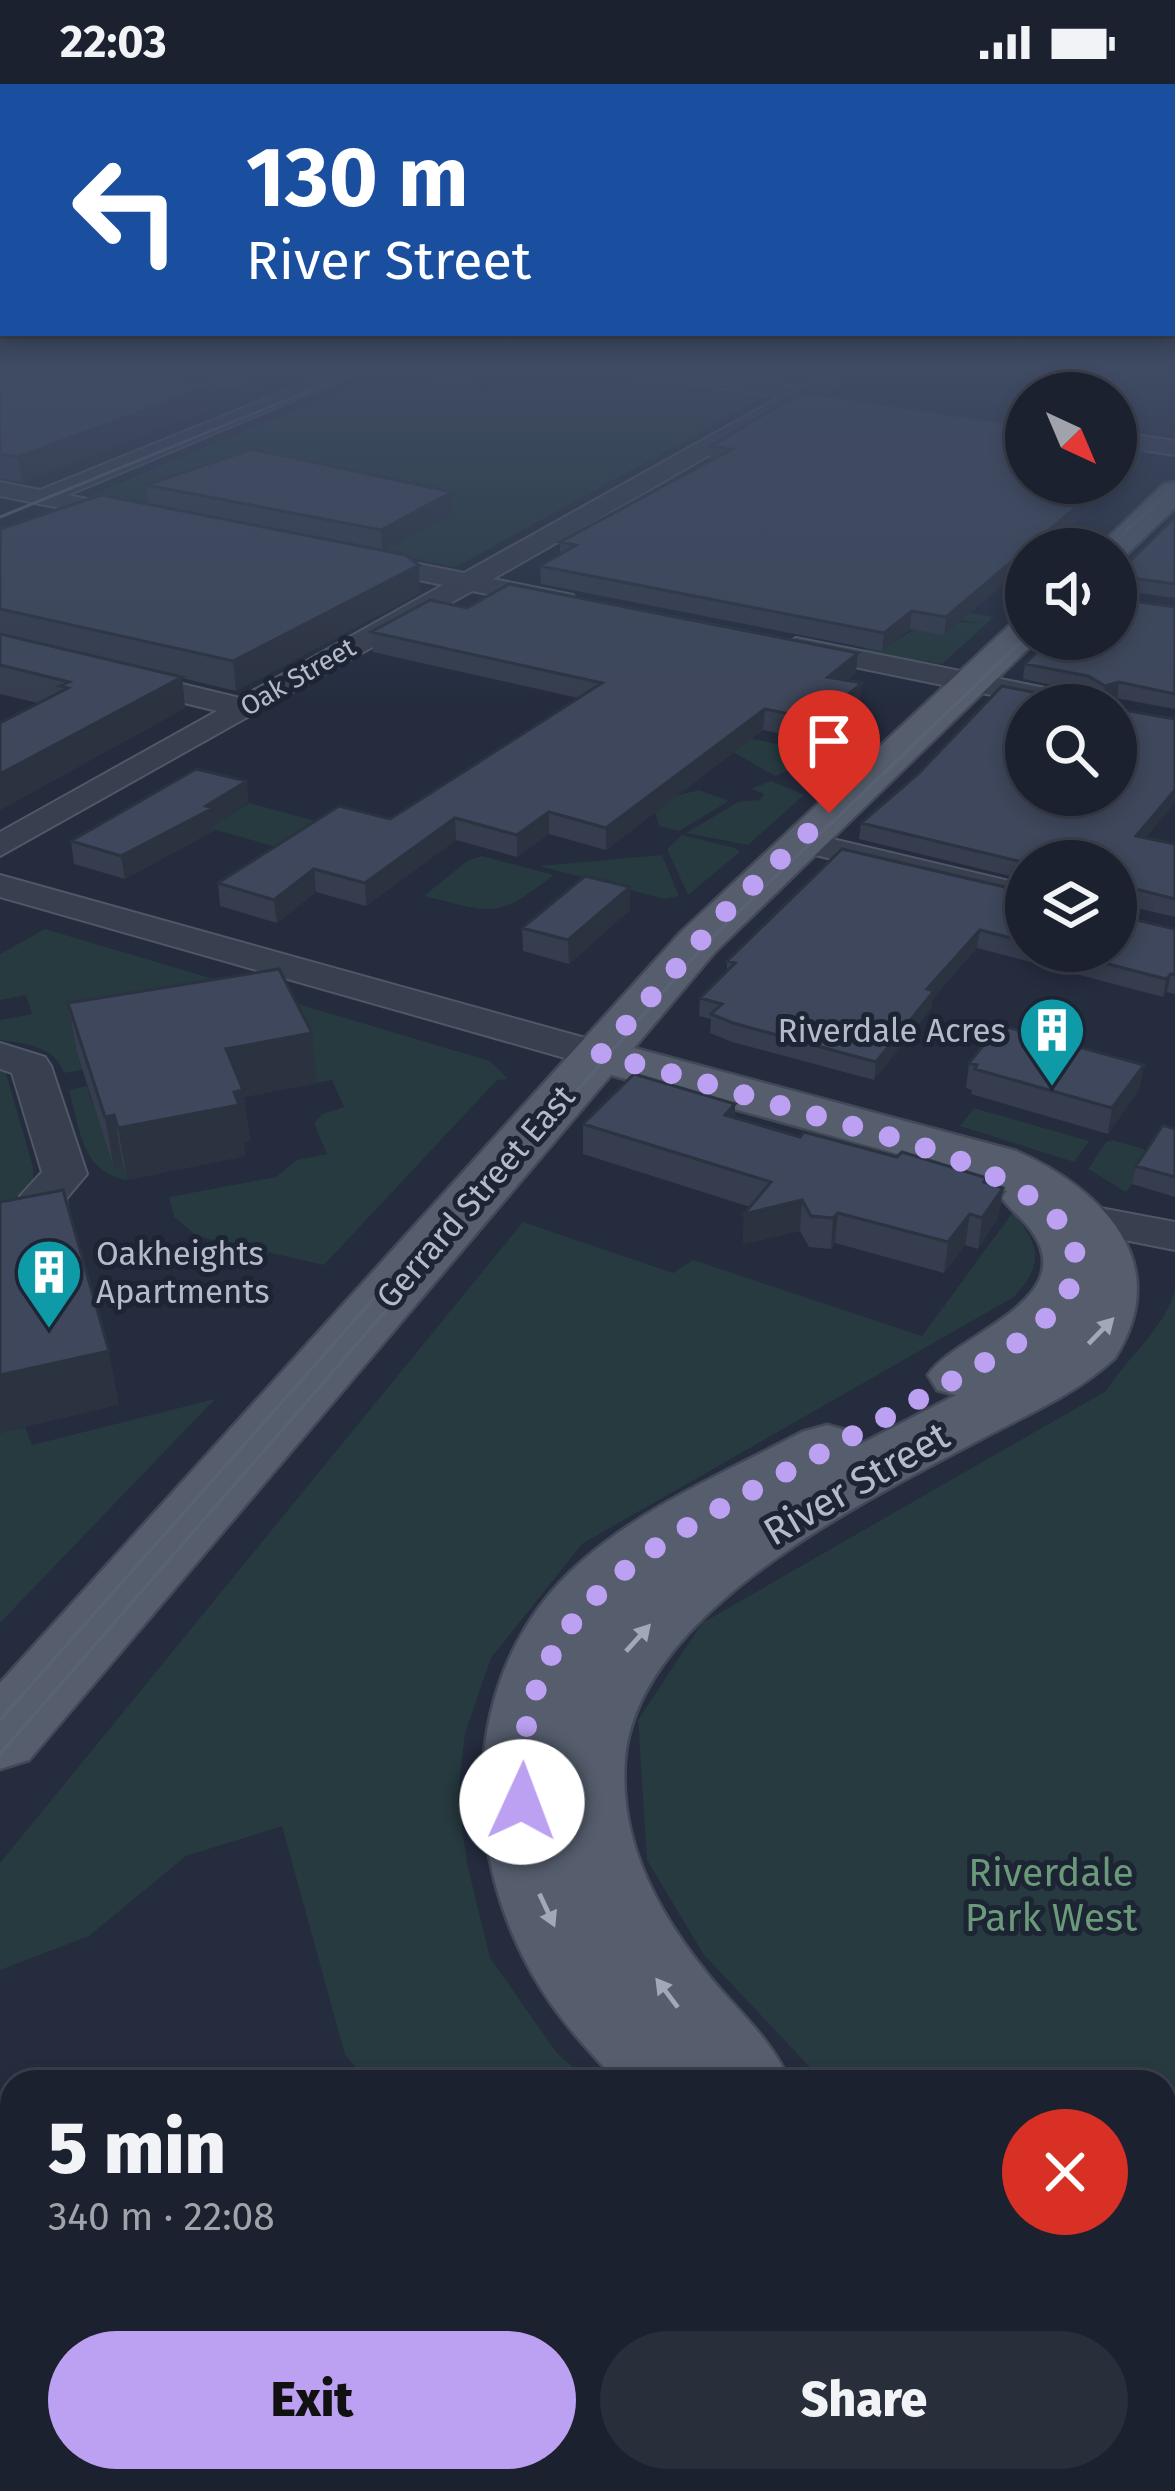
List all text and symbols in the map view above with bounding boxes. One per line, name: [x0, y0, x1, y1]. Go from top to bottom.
text: 22:03: [60, 15, 167, 69]
text: 130 m: [246, 127, 469, 228]
icon: left: [48, 132, 204, 288]
text: River Street: [246, 229, 531, 293]
north arrow: [1005, 372, 1137, 504]
map controls: [1005, 372, 1137, 972]
button: sound: [1005, 528, 1137, 660]
street label: Oak Street: [235, 631, 361, 723]
button: search: [1005, 684, 1137, 816]
pin: [778, 690, 880, 813]
icon: arrive: [796, 708, 862, 774]
button: layers: [1005, 840, 1137, 972]
building icon: Riverdale Acres: [1017, 995, 1087, 1089]
place label: Riverdale Acres: [777, 1011, 1006, 1051]
street label: Gerrard Street East: [368, 1077, 583, 1316]
place label: Oakheights Apartments: [96, 1234, 270, 1312]
building icon: Oakheights Apartments: [14, 1237, 84, 1331]
one-way arrow: [1086, 1317, 1114, 1346]
street label: River Street: [756, 1412, 958, 1555]
one-way arrow: [624, 1624, 652, 1653]
position arrow: [459, 1739, 585, 1865]
park label: Riverdale Park West: [965, 1850, 1138, 1941]
one-way arrow: [537, 1893, 557, 1928]
one-way arrow: [655, 1978, 679, 2009]
text: 5 min: [48, 2106, 226, 2192]
button: close: [1002, 2109, 1128, 2235]
text: 340 m · 22:08: [48, 2194, 275, 2240]
button: Exit: [48, 2331, 576, 2469]
button: Share: [600, 2331, 1128, 2469]

